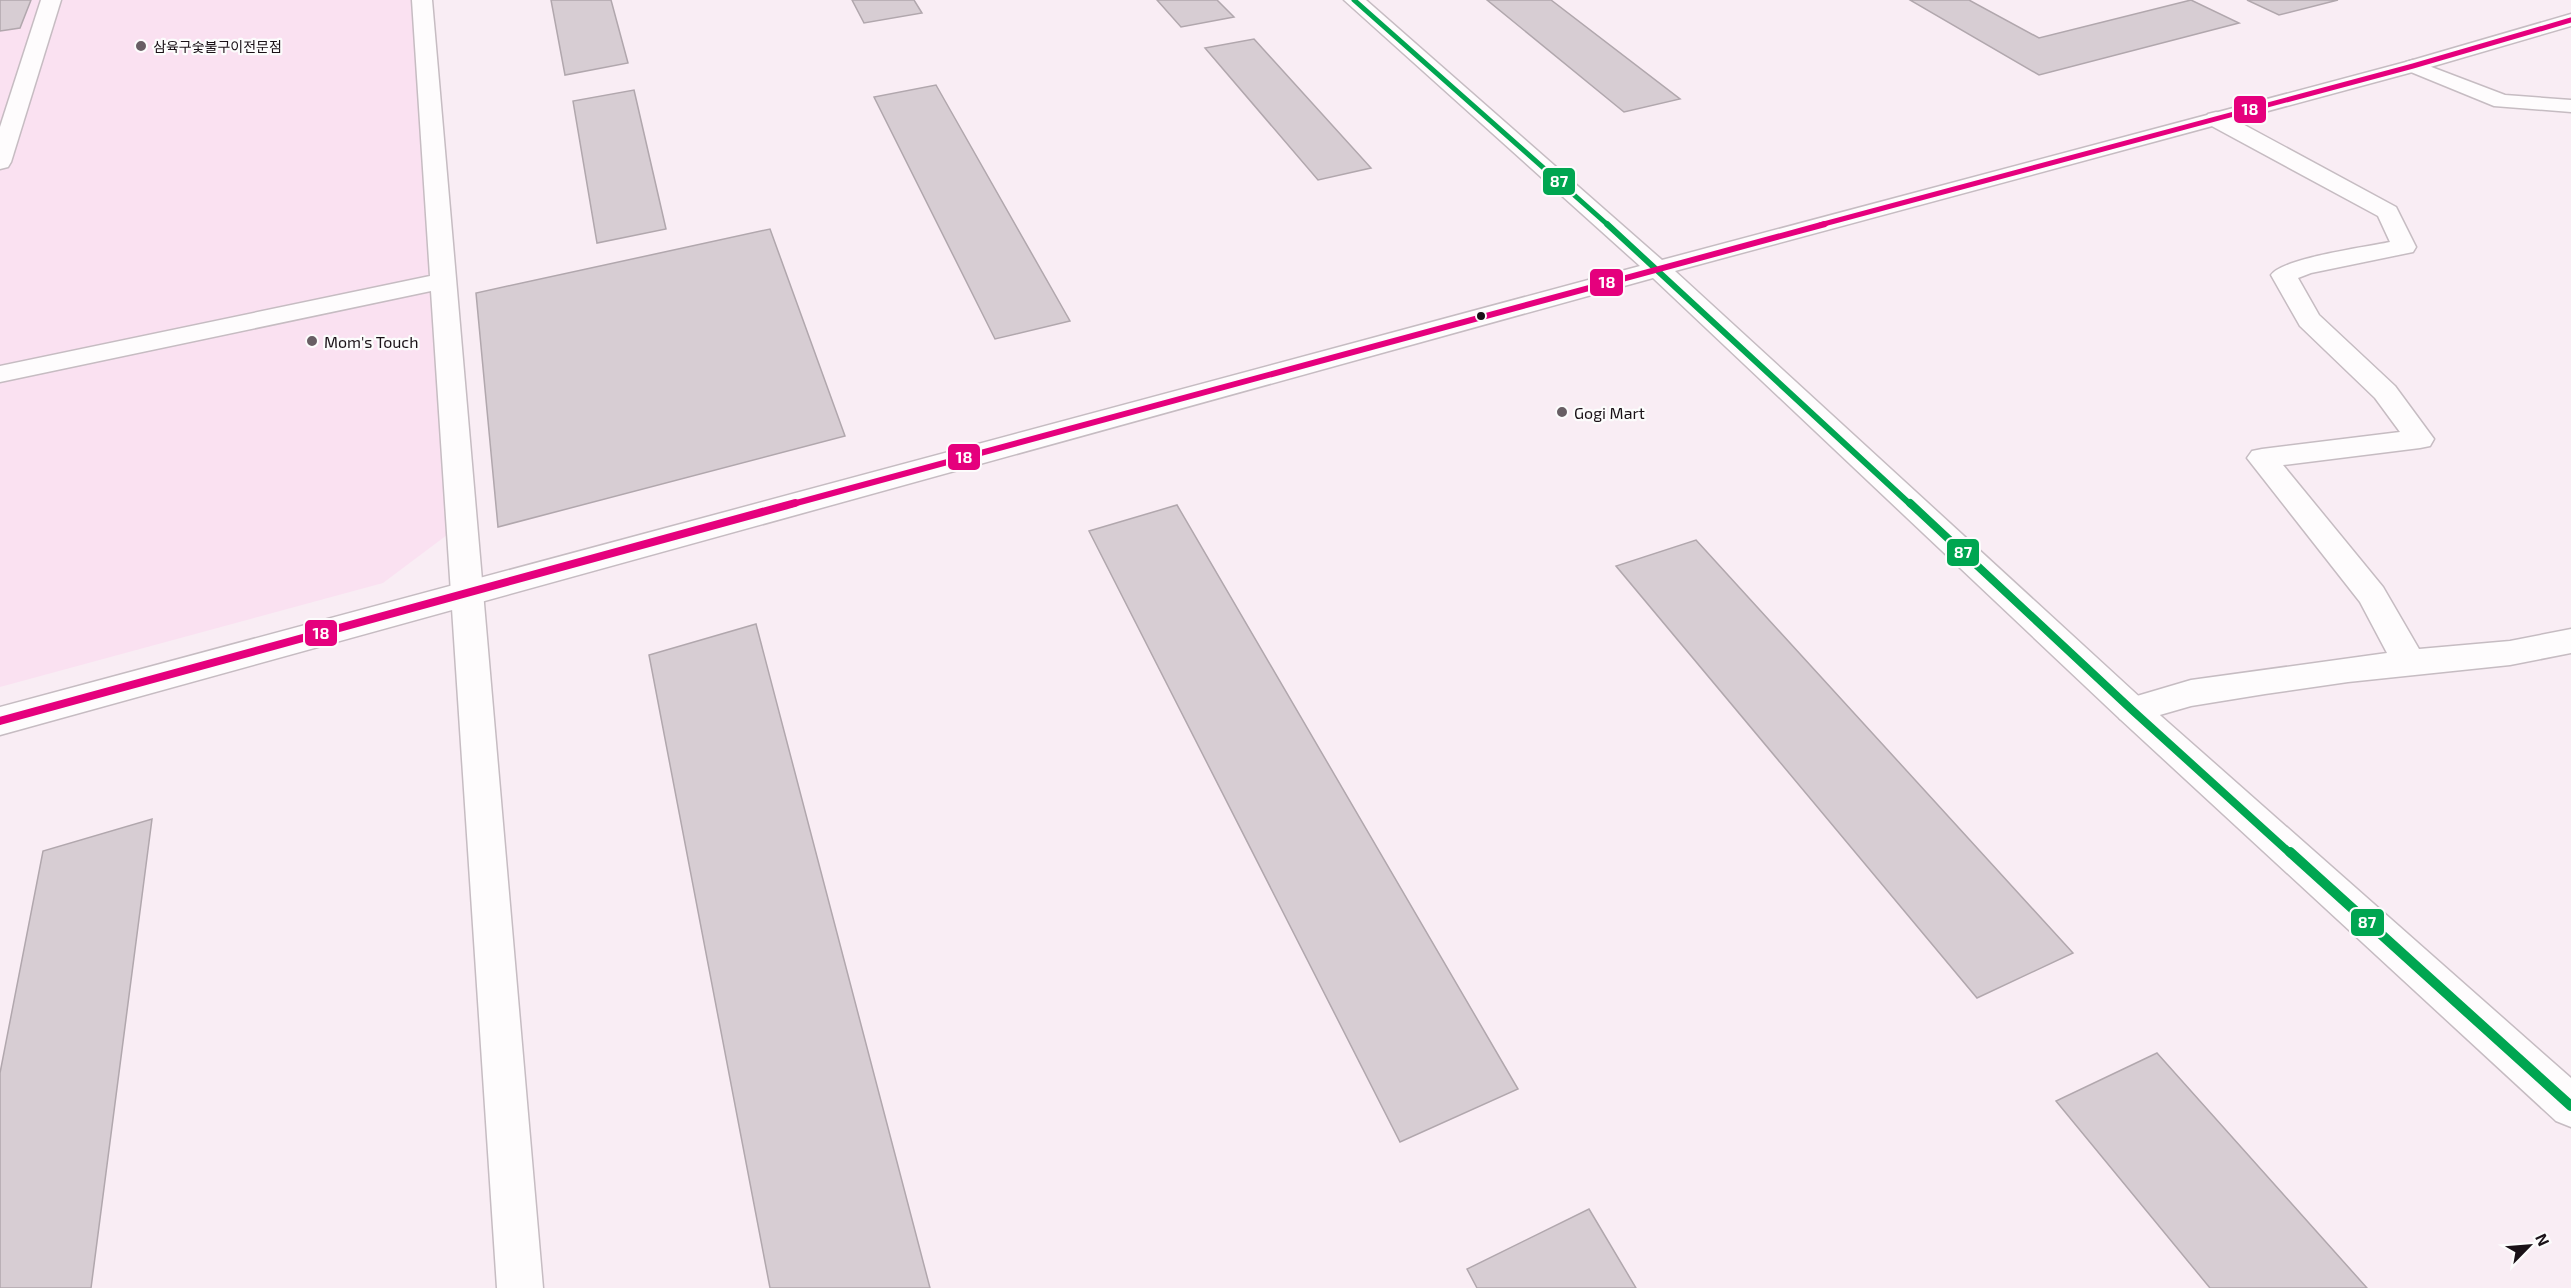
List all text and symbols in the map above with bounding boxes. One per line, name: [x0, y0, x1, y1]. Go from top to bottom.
place label: 삼육구숯불구이전문점: [153, 38, 282, 55]
marker: 삼육구숯불구이전문점: [134, 39, 148, 53]
line badge: 18: [2233, 95, 2267, 124]
text: 18: [2242, 99, 2258, 118]
line badge: 87: [1542, 167, 1576, 196]
text: 87: [1550, 171, 1569, 190]
line badge: 18: [1589, 268, 1624, 297]
text: 18: [1599, 272, 1615, 291]
unlabelled marker: [1475, 310, 1487, 322]
place label: Mom's Touch: [324, 332, 418, 351]
marker: Mom's Touch: [305, 334, 319, 348]
place label: Gogi Mart: [1574, 403, 1645, 422]
marker: Gogi Mart: [1555, 405, 1569, 419]
line badge: 18: [947, 443, 981, 471]
text: 18: [956, 447, 972, 466]
line badge: 87: [1946, 538, 1980, 567]
text: 87: [1954, 542, 1973, 561]
line badge: 18: [304, 619, 338, 647]
text: 18: [313, 623, 329, 642]
line badge: 87: [2350, 908, 2385, 937]
text: 87: [2358, 912, 2377, 931]
north arrow: [2499, 1216, 2559, 1276]
text: N: [2532, 1230, 2554, 1249]

